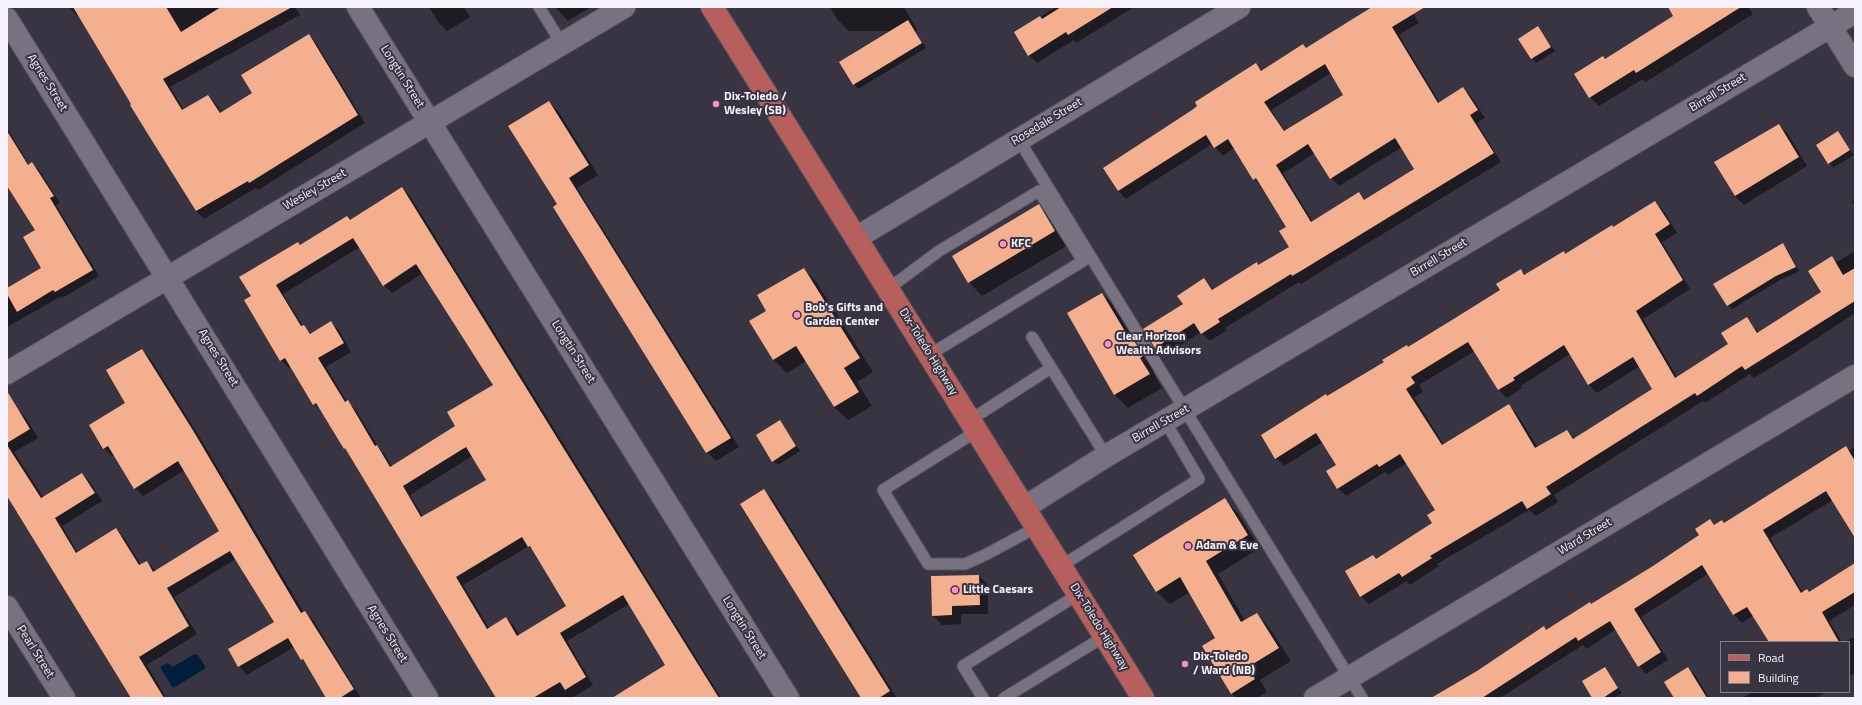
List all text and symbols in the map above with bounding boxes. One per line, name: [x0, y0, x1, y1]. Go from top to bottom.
street label: Longtin Street: [377, 43, 427, 111]
street label: Agnes Street: [24, 52, 70, 114]
street label: Birrell Street: [1687, 71, 1749, 115]
place label: Dix-Toledo / Wesley (SB): [724, 90, 787, 118]
street label: Rosedale Street: [1009, 95, 1085, 149]
marker: Dix-Toledo / Wesley (SB): [711, 99, 721, 109]
street label: Wesley Street: [281, 166, 349, 214]
street label: Birrell Street: [1408, 236, 1470, 280]
place label: KFC: [1011, 237, 1031, 251]
marker: KFC: [998, 239, 1008, 249]
place label: Bob's Gifts and Garden Center: [805, 301, 883, 329]
street label: Dix-Toledo Highway: [895, 306, 961, 398]
marker: Bob's Gifts and Garden Center: [792, 310, 802, 320]
street label: Longtin Street: [548, 318, 598, 386]
street label: Agnes Street: [195, 327, 241, 389]
place label: Clear Horizon Wealth Advisors: [1116, 330, 1201, 358]
marker: Clear Horizon Wealth Advisors: [1103, 339, 1113, 349]
street label: Birrell Street: [1130, 402, 1192, 446]
street label: Ward Street: [1555, 515, 1615, 559]
place label: Adam & Eve: [1196, 539, 1258, 553]
marker: Adam & Eve: [1183, 541, 1193, 551]
street label: Dix-Toledo Highway: [1066, 581, 1132, 673]
place label: Little Caesars: [963, 583, 1033, 597]
marker: Little Caesars: [950, 585, 960, 595]
street label: Longtin Street: [719, 594, 769, 662]
street label: Agnes Street: [364, 603, 410, 665]
street label: Pearl Street: [13, 623, 57, 681]
legend: [1720, 641, 1850, 693]
text: Road: [1758, 648, 1784, 667]
place label: Dix-Toledo / Ward (NB): [1193, 650, 1255, 678]
marker: Dix-Toledo / Ward (NB): [1180, 659, 1190, 669]
text: Building: [1758, 668, 1799, 687]

